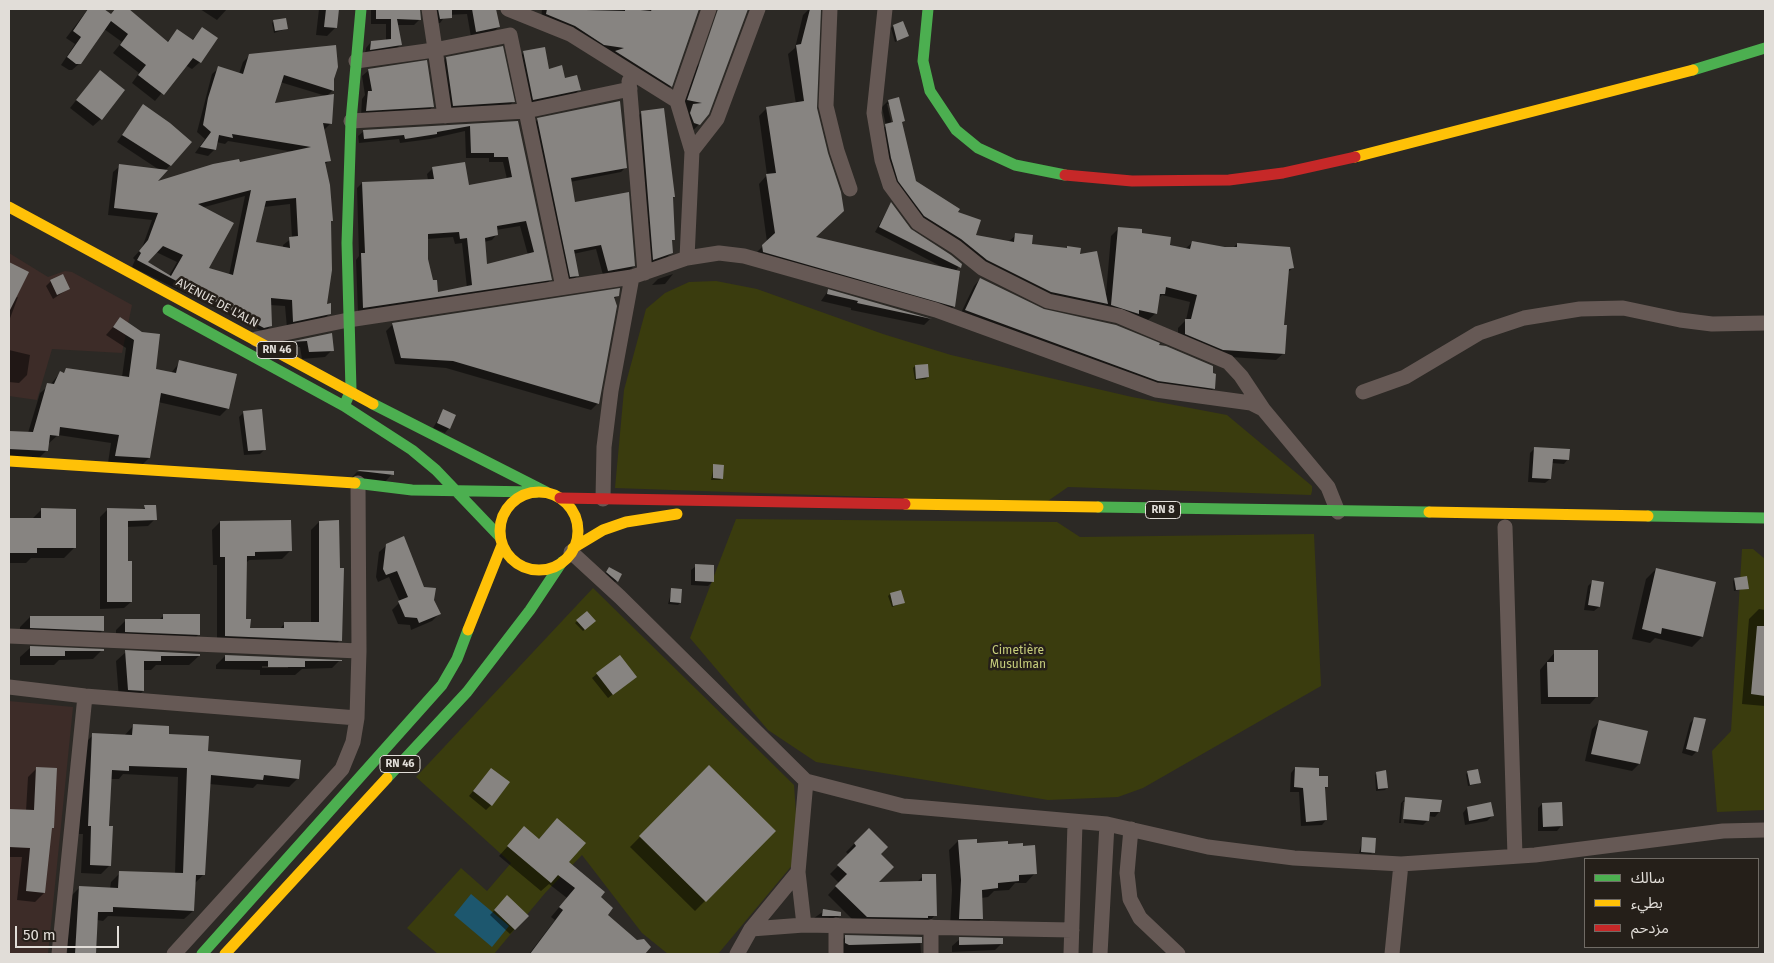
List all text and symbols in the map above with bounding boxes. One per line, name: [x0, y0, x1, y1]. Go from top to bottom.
street label: AVENUE DE L'ALN: [173, 275, 261, 331]
road number: RN 46: [257, 342, 297, 358]
road number: RN 8: [1146, 502, 1180, 518]
park label: Cimetière Musulman: [990, 644, 1046, 672]
road number: RN 46: [380, 756, 420, 772]
legend: [1584, 858, 1759, 948]
text: سالك: [1631, 869, 1665, 887]
text: بطيء: [1631, 894, 1663, 912]
scale bar: [18, 916, 121, 948]
text: مزدحم: [1631, 919, 1669, 937]
text: 50 m: [23, 926, 56, 944]

